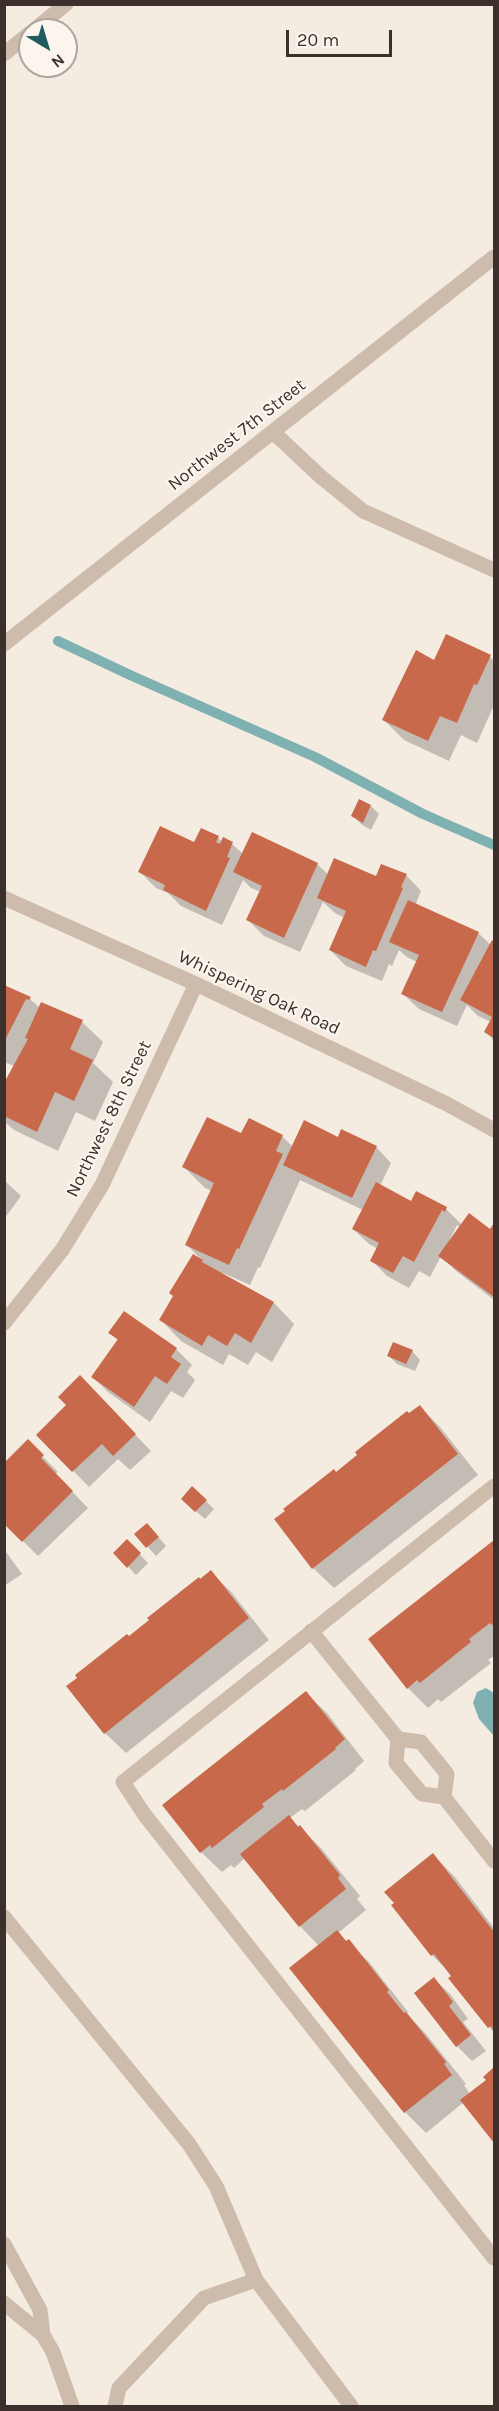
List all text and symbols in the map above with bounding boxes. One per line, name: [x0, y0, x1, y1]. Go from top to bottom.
north arrow: [18, 18, 78, 78]
scale bar: [289, 18, 396, 56]
text: 20 m: [297, 29, 339, 51]
text: N: [48, 50, 69, 72]
street label: Northwest 7th Street: [164, 375, 310, 495]
street label: Whispering Oak Road: [175, 946, 343, 1040]
street label: Northwest 8th Street: [62, 1037, 156, 1201]

